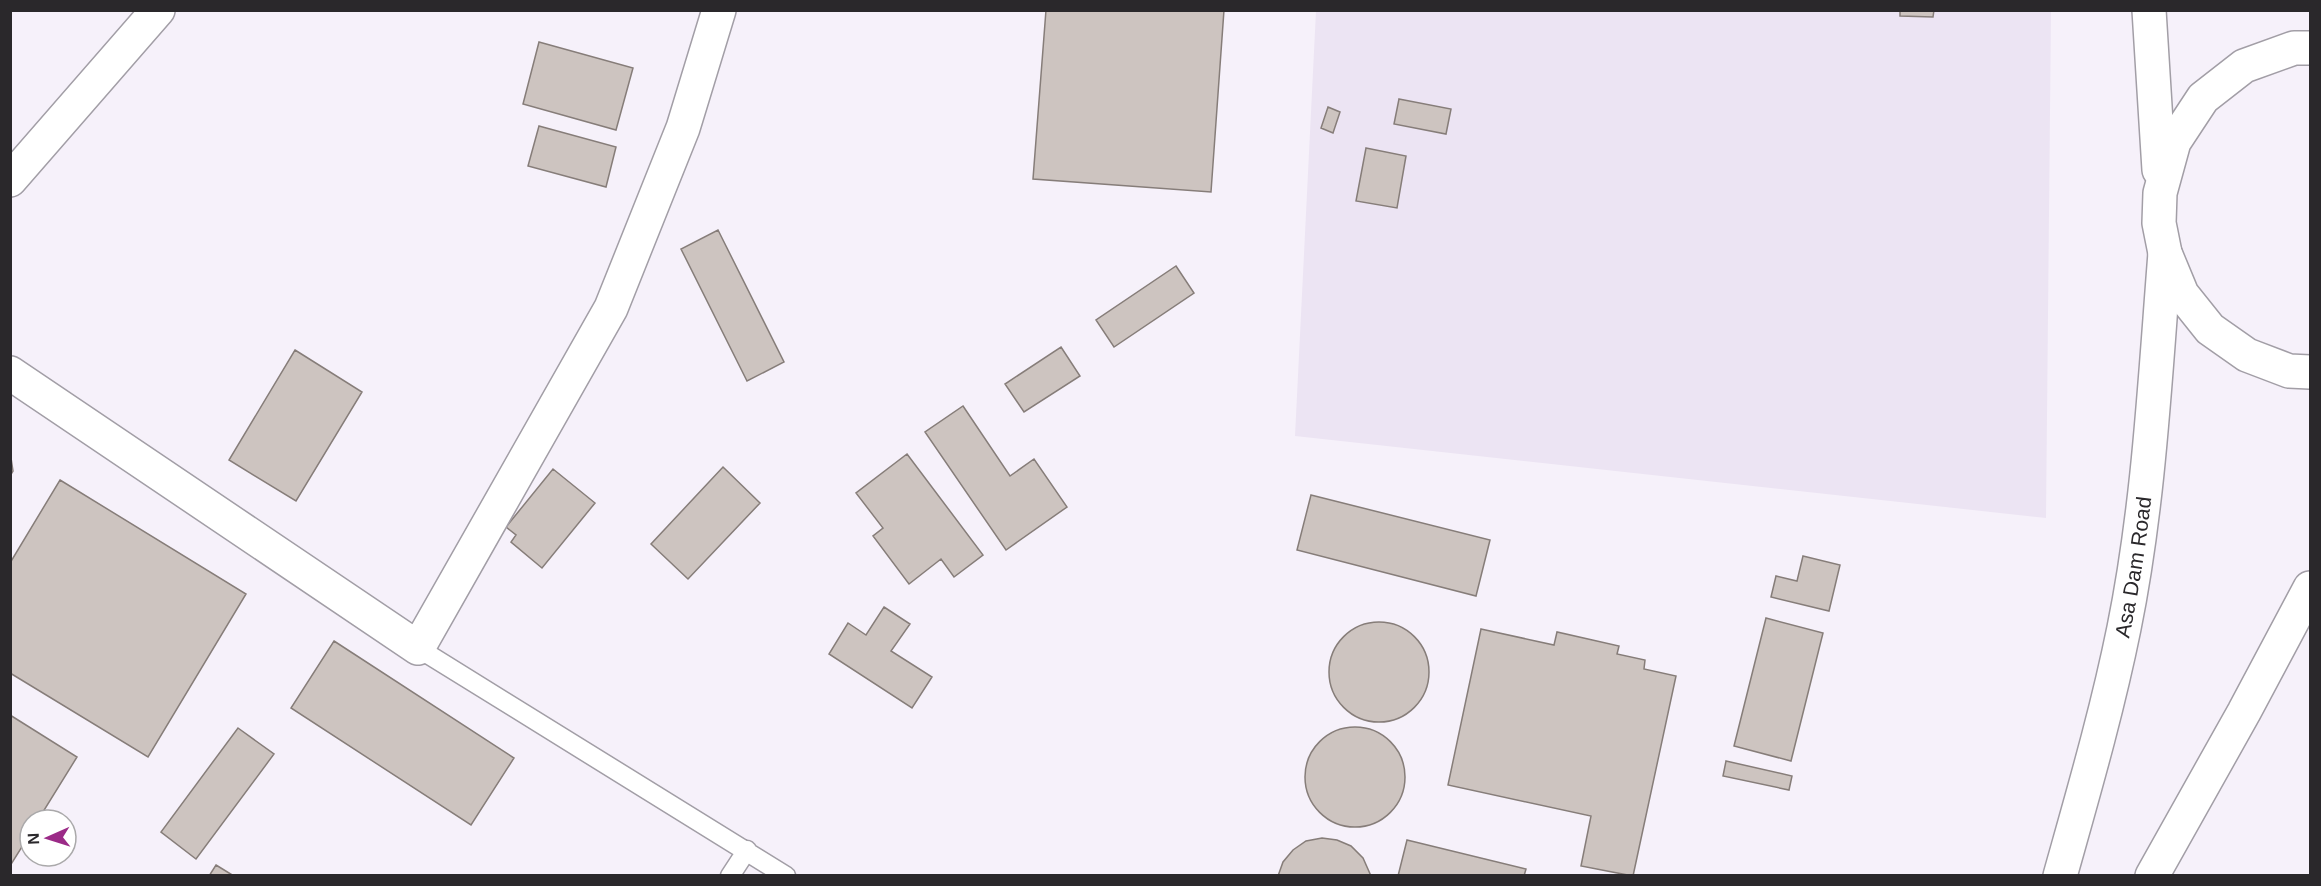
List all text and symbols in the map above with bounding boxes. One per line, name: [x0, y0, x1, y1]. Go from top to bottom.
street label: Asa Dam Road: [2110, 495, 2155, 639]
north arrow: [18, 808, 78, 868]
text: N: [25, 833, 42, 845]

